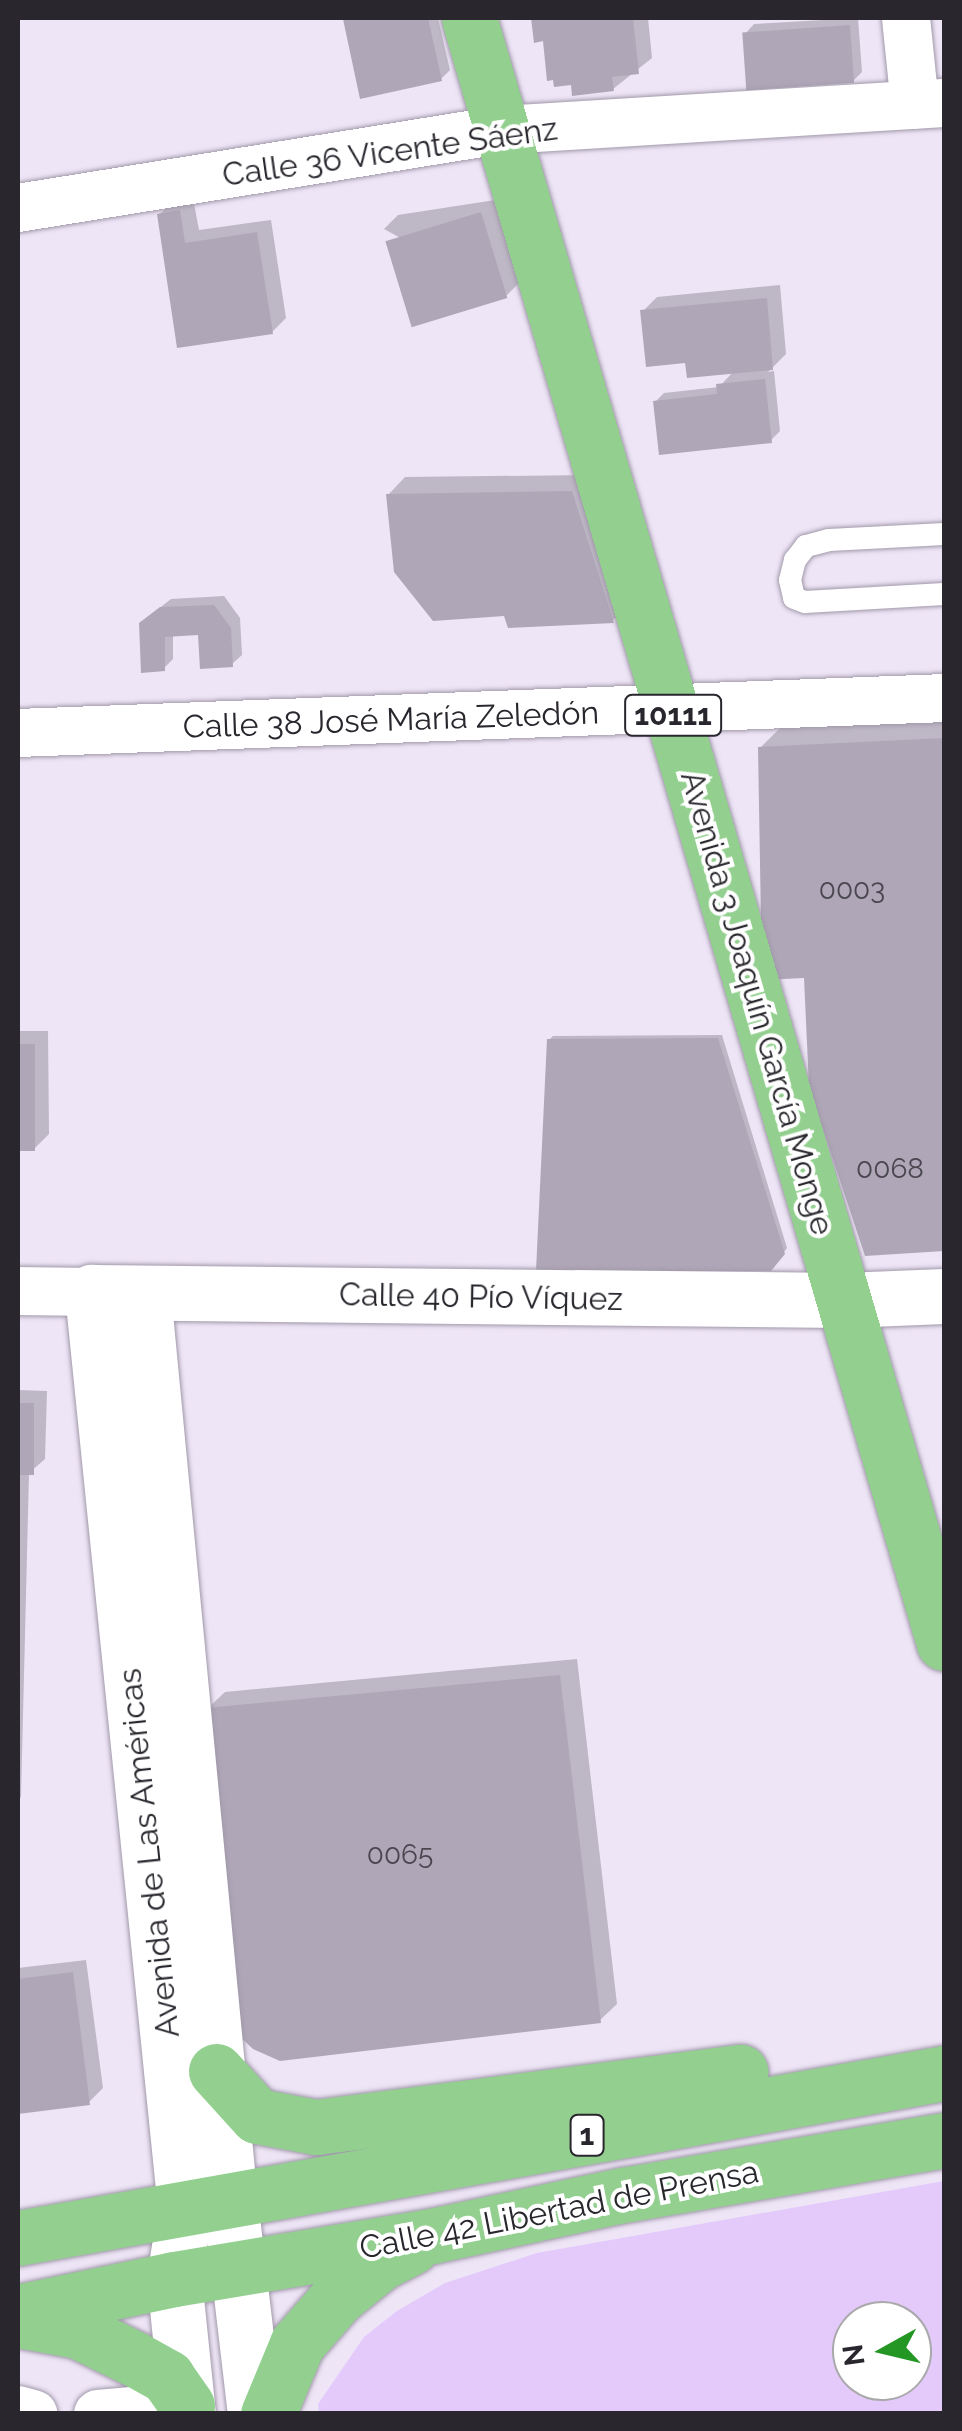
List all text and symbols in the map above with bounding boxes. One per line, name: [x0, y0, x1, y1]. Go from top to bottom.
street label: Calle 36 Vicente Sáenz: [219, 109, 561, 195]
road number: 10111: [623, 690, 723, 740]
street label: Calle 38 José María Zeledón: [182, 694, 600, 746]
street label: Avenida 3 Joaquín García Monge: [672, 766, 842, 1240]
house number: 0003: [819, 873, 885, 907]
house number: 0068: [856, 1152, 924, 1186]
street label: Calle 40 Pío Víquez: [338, 1275, 624, 1319]
street label: Avenida de Las Américas: [110, 1666, 188, 2040]
house number: 0065: [367, 1838, 433, 1872]
road number: 1: [570, 2110, 604, 2160]
street label: Calle 42 Libertad de Prensa: [356, 2152, 762, 2268]
north arrow: [832, 2301, 932, 2401]
text: N: [836, 2342, 872, 2368]

